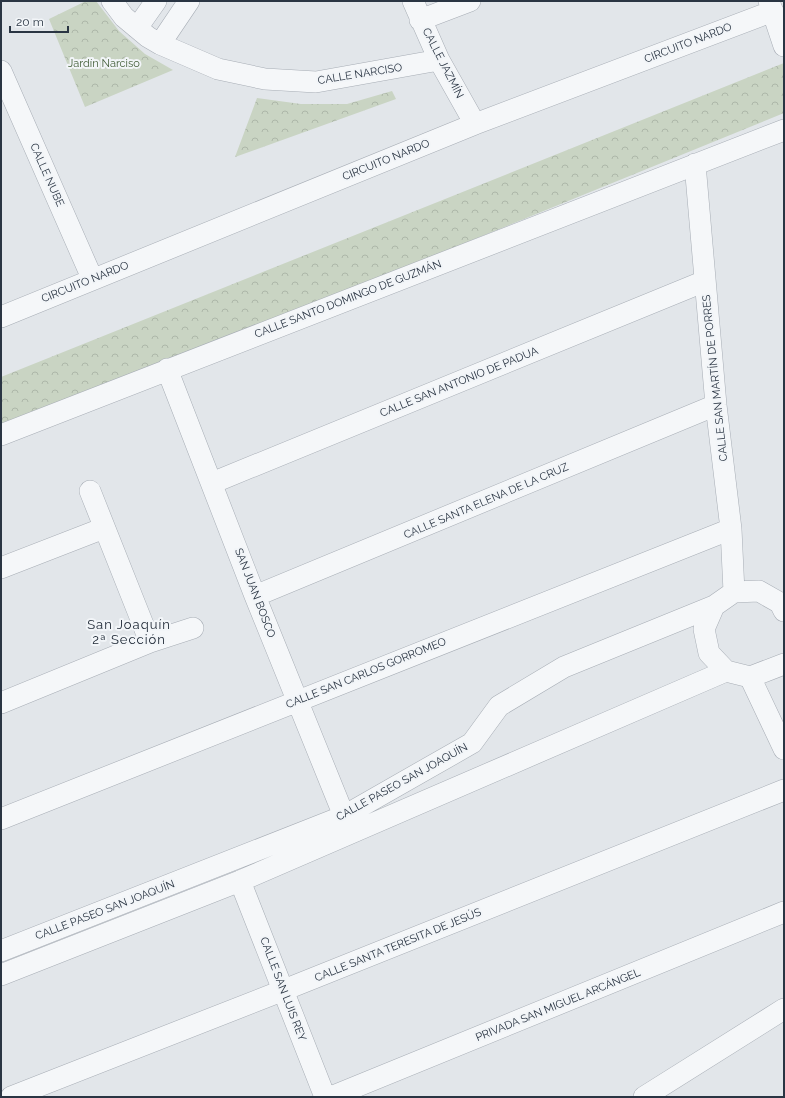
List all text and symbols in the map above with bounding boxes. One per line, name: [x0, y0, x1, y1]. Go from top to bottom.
scale bar: [10, 8, 68, 34]
text: 20 m: [16, 15, 44, 29]
street label: CIRCUITO NARDO: [642, 20, 734, 66]
street label: CALLE JAZMÍN: [420, 25, 467, 100]
park label: Jardín Narciso: [68, 57, 140, 70]
street label: CALLE NARCISO: [317, 61, 403, 87]
street label: CIRCUITO NARDO: [341, 137, 431, 183]
street label: CALLE NUBE: [27, 141, 67, 209]
street label: CALLE SANTO DOMINGO DE GUZMÁN: [252, 256, 443, 341]
street label: CIRCUITO NARDO: [40, 259, 130, 305]
street label: CALLE SAN MARTÍN DE PORRES: [699, 294, 730, 462]
street label: CALLE SAN ANTONIO DE PADUA: [378, 344, 540, 420]
street label: CALLE SANTA ELENA DE LA CRUZ: [402, 460, 570, 542]
street label: SAN JUAN BOSCO: [232, 546, 278, 640]
district label: San Joaquín 2ª Sección: [87, 617, 171, 647]
street label: CALLE SAN CARLOS GORROMEO: [284, 635, 448, 711]
street label: CALLE PASEO SAN JOAQUÍN: [334, 740, 470, 824]
street label: CALLE PASEO SAN JOAQUÍN: [33, 876, 177, 943]
street label: CALLE SANTA TERESITA DE JESÚS: [312, 905, 483, 984]
street label: CALLE SAN LUIS REY: [257, 935, 309, 1043]
street label: PRIVADA SAN MIGUEL ARCÁNGEL: [473, 965, 643, 1044]

